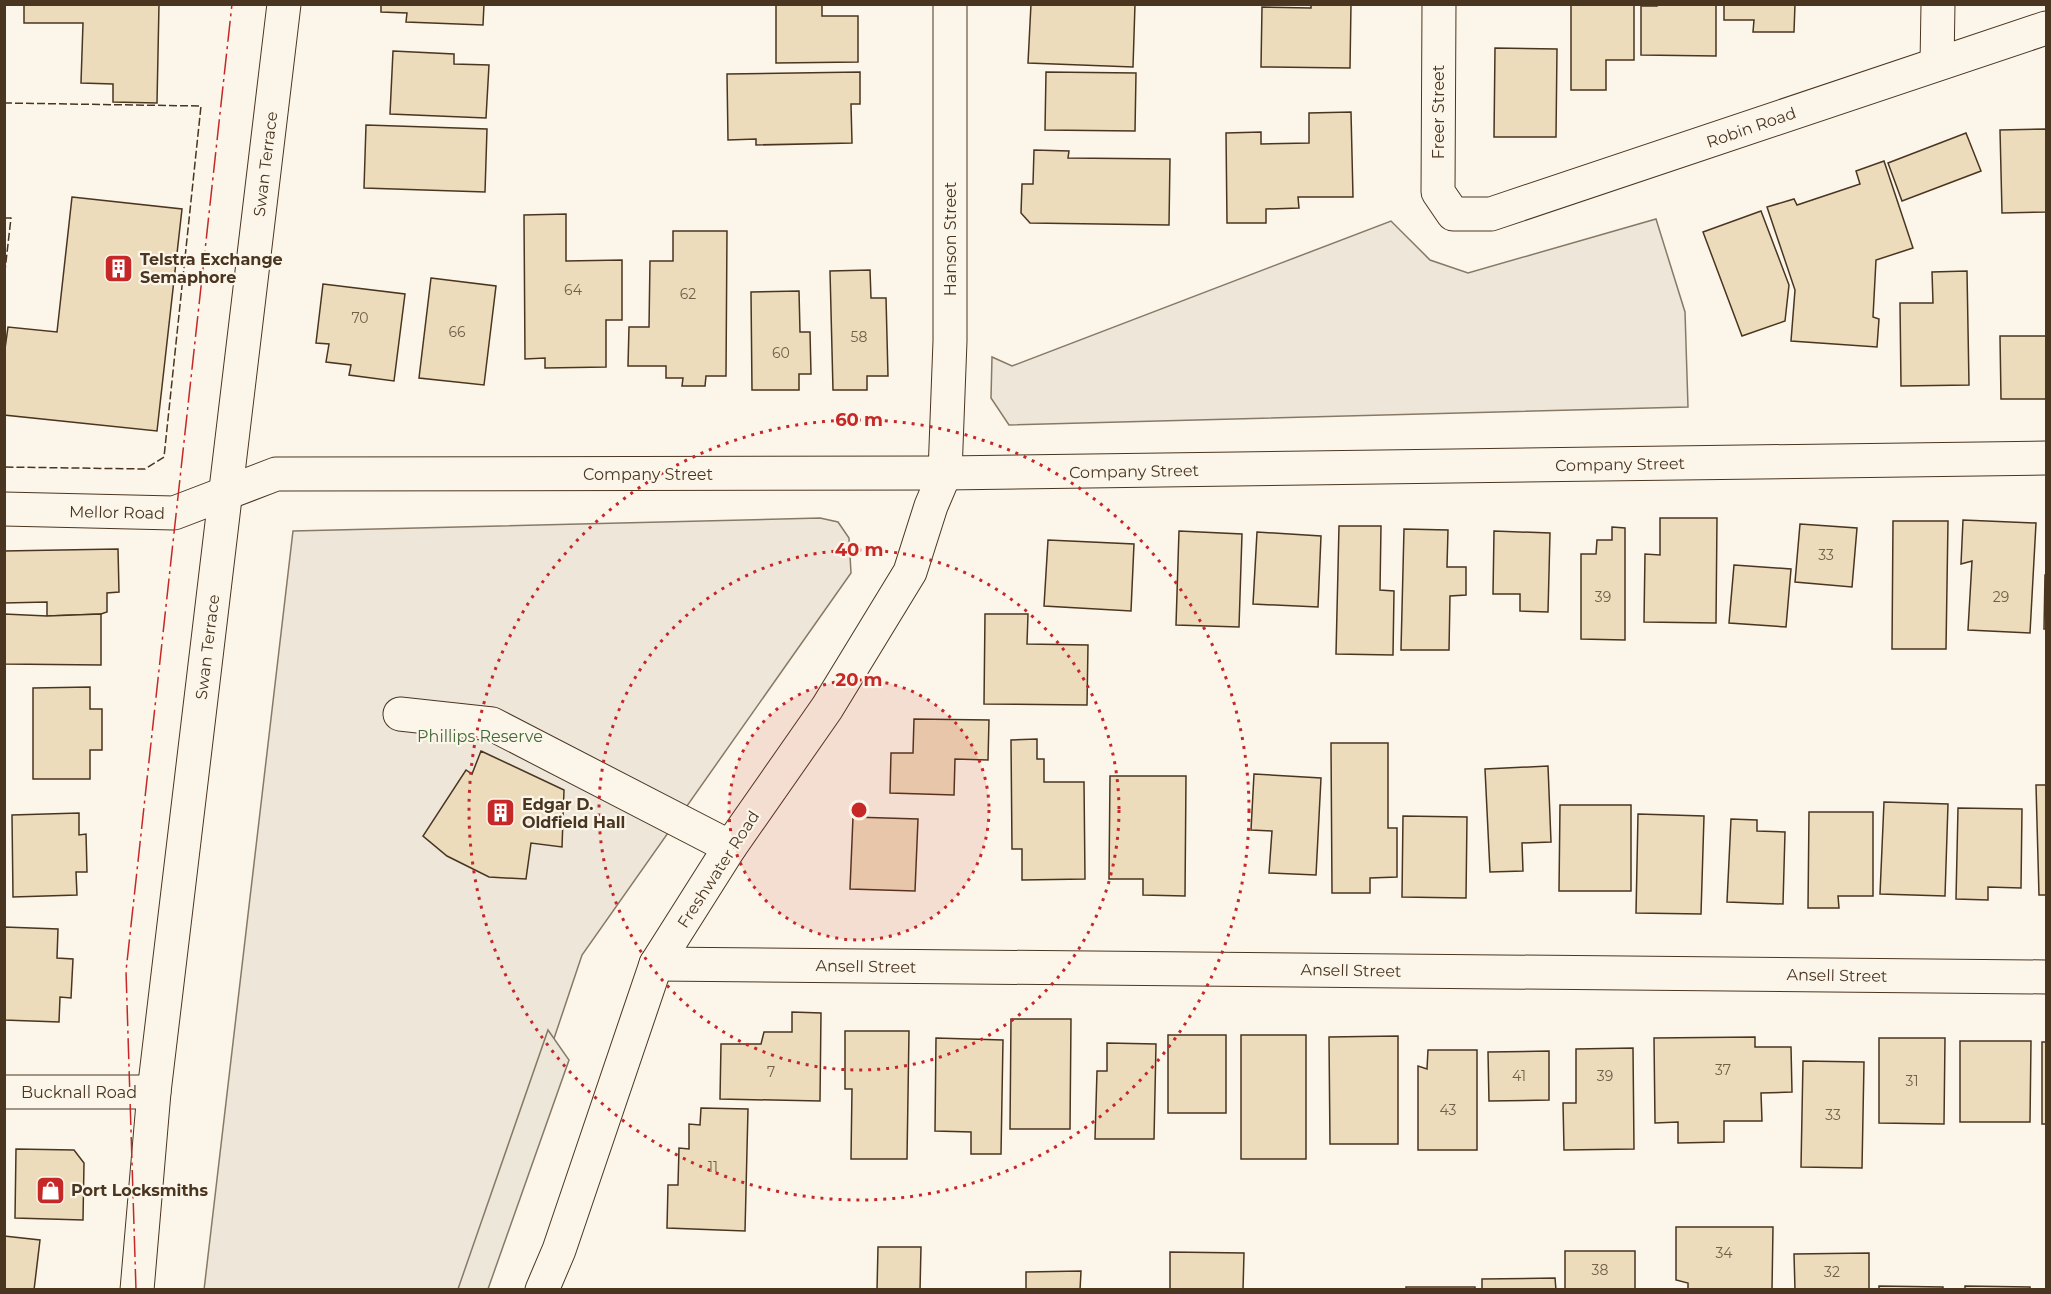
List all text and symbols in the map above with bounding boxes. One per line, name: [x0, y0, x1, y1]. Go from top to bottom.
street label: Freer Street: [1429, 64, 1448, 159]
street label: Robin Road: [1704, 103, 1799, 152]
street label: Swan Terrace: [250, 110, 281, 218]
street label: Hanson Street: [941, 181, 960, 296]
place label: Telstra Exchange Semaphore: [140, 250, 283, 287]
building icon: Telstra Exchange Semaphore: [103, 252, 135, 284]
house number: 64: [564, 281, 583, 299]
house number: 62: [680, 285, 696, 303]
house number: 70: [351, 309, 369, 327]
house number: 66: [448, 323, 466, 341]
house number: 58: [851, 328, 867, 346]
house number: 60: [772, 344, 790, 362]
text: 60 m: [835, 409, 883, 431]
street label: Company Street: [1555, 454, 1686, 475]
street label: Company Street: [1069, 461, 1200, 482]
street label: Company Street: [583, 465, 713, 484]
street label: Mellor Road: [69, 502, 165, 523]
text: 40 m: [835, 539, 883, 561]
house number: 33: [1818, 546, 1834, 564]
house number: 39: [1595, 588, 1611, 606]
house number: 29: [1993, 588, 2009, 606]
street label: Swan Terrace: [192, 593, 223, 701]
text: 20 m: [836, 669, 882, 691]
park label: Phillips Reserve: [417, 727, 543, 746]
place label: Edgar D. Oldfield Hall: [522, 795, 625, 832]
building icon: Edgar D. Oldfield Hall: [485, 797, 517, 829]
centre of rings: [849, 800, 869, 820]
street label: Freshwater Road: [673, 807, 763, 931]
street label: Ansell Street: [815, 956, 917, 977]
street label: Ansell Street: [1300, 960, 1402, 981]
street label: Ansell Street: [1786, 965, 1888, 986]
house number: 37: [1715, 1061, 1731, 1079]
house number: 7: [767, 1063, 775, 1081]
house number: 41: [1512, 1067, 1526, 1085]
house number: 39: [1597, 1067, 1613, 1085]
house number: 31: [1906, 1072, 1918, 1090]
street label: Bucknall Road: [21, 1083, 137, 1102]
house number: 43: [1440, 1101, 1457, 1119]
house number: 33: [1825, 1106, 1841, 1124]
house number: 11: [708, 1158, 718, 1176]
shop icon: Port Locksmiths: [34, 1174, 66, 1206]
place label: Port Locksmiths: [71, 1181, 208, 1200]
house number: 34: [1715, 1244, 1733, 1262]
house number: 38: [1592, 1261, 1608, 1279]
house number: 32: [1824, 1263, 1840, 1281]

